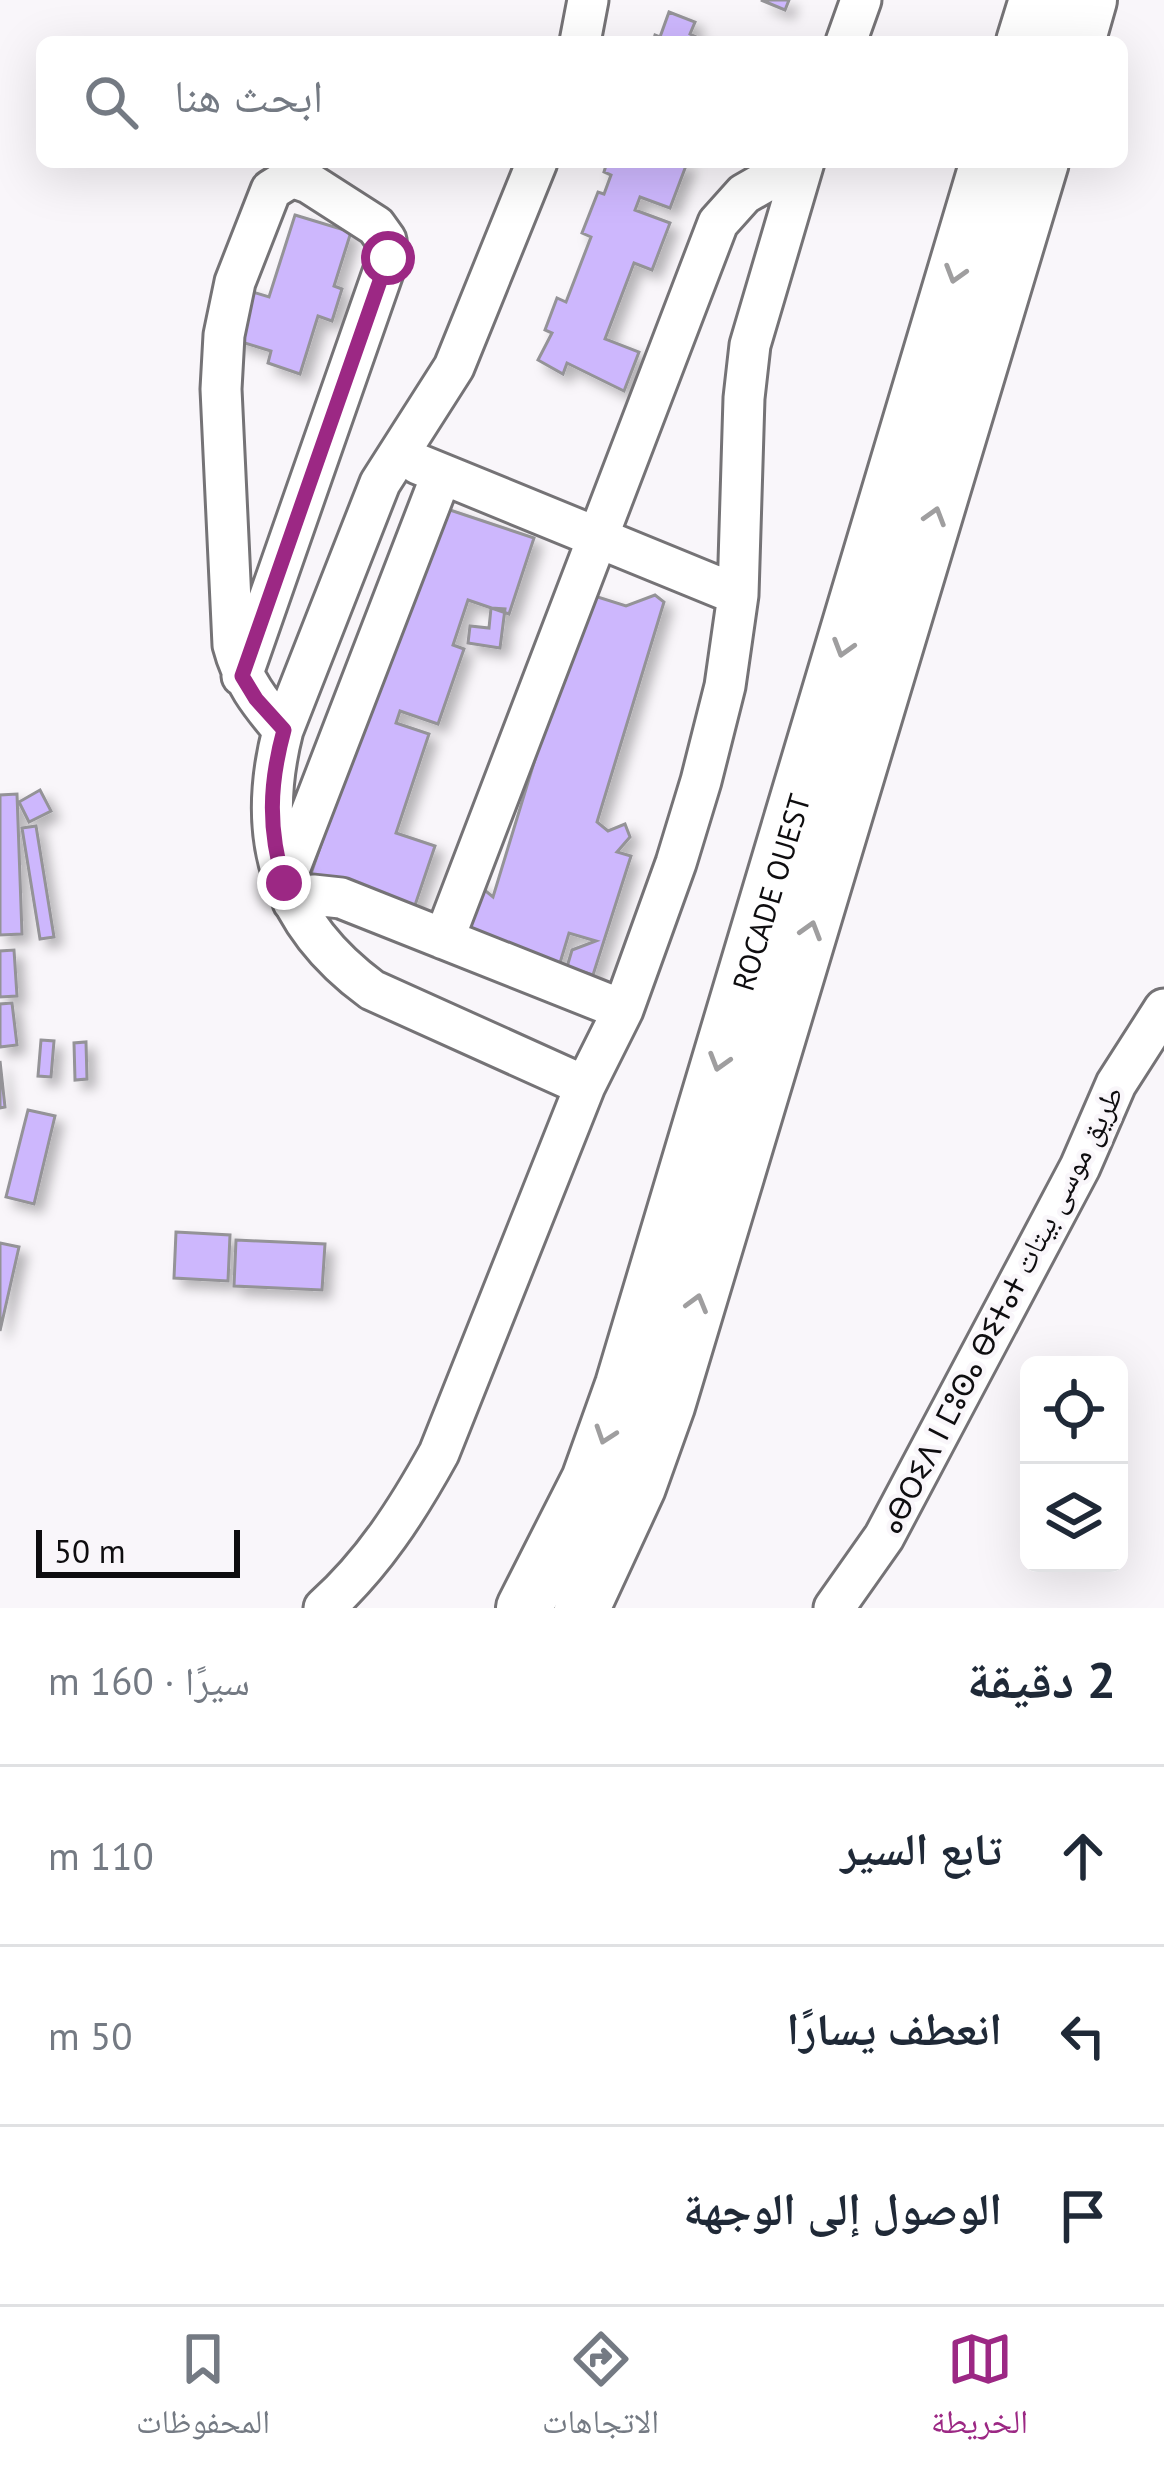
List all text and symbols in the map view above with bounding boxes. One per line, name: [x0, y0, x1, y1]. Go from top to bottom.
search box: [36, 36, 1128, 168]
text: ابحث هنا: [174, 66, 323, 124]
icon: search: [78, 69, 144, 135]
route start: [361, 231, 415, 285]
one-way arrow: [944, 263, 969, 284]
one-way arrow: [921, 506, 946, 527]
one-way arrow: [832, 637, 857, 658]
street label: ROCADE OUEST: [722, 789, 818, 995]
route end: [257, 856, 311, 910]
one-way arrow: [796, 920, 821, 941]
one-way arrow: [708, 1051, 733, 1072]
street label: ⴰⴱⵔⵉⴷ ⵏ ⵎⵓⵙⴰ ⴱⵉⵜⴰⵜ طريق موسى بيتات: [871, 1078, 1131, 1540]
one-way arrow: [683, 1293, 708, 1314]
map controls: [1020, 1356, 1128, 1572]
button: locate: [1020, 1356, 1128, 1464]
one-way arrow: [595, 1423, 619, 1444]
button: layers: [1020, 1464, 1128, 1572]
scale bar: [36, 1524, 240, 1577]
text: 50 m: [54, 1529, 126, 1572]
text: 2 دقيقة: [967, 1646, 1116, 1712]
text: سيرًا · 160 m: [48, 1655, 250, 1706]
text: تابع السير: [840, 1819, 1002, 1877]
icon: ahead: [1050, 1823, 1116, 1889]
text: 110 m: [48, 1830, 154, 1881]
text: انعطف يسارًا: [787, 1999, 1002, 2057]
icon: left: [1050, 2003, 1116, 2069]
text: 50 m: [48, 2010, 133, 2061]
text: الوصول إلى الوجهة: [683, 2179, 1002, 2237]
icon: arrive: [1050, 2183, 1116, 2249]
tab: المحفوظات: [136, 2326, 270, 2454]
tab: الاتجاهات: [542, 2326, 659, 2454]
tab: الخريطة: [931, 2326, 1028, 2454]

